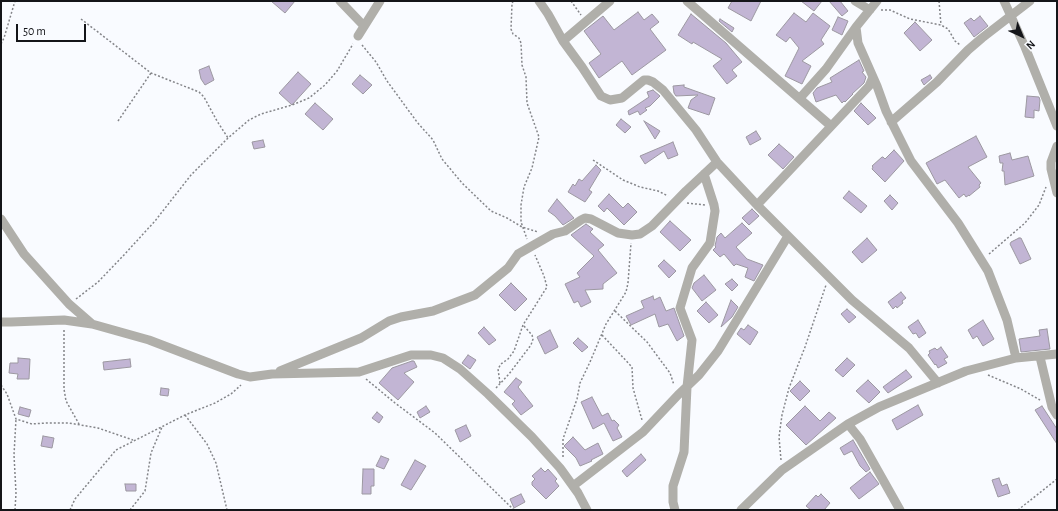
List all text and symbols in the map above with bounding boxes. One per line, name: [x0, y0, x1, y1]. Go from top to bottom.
scale bar: [18, 16, 88, 42]
north arrow: [1002, 16, 1042, 56]
text: 50 m: [23, 25, 46, 37]
text: N: [1024, 38, 1037, 52]

